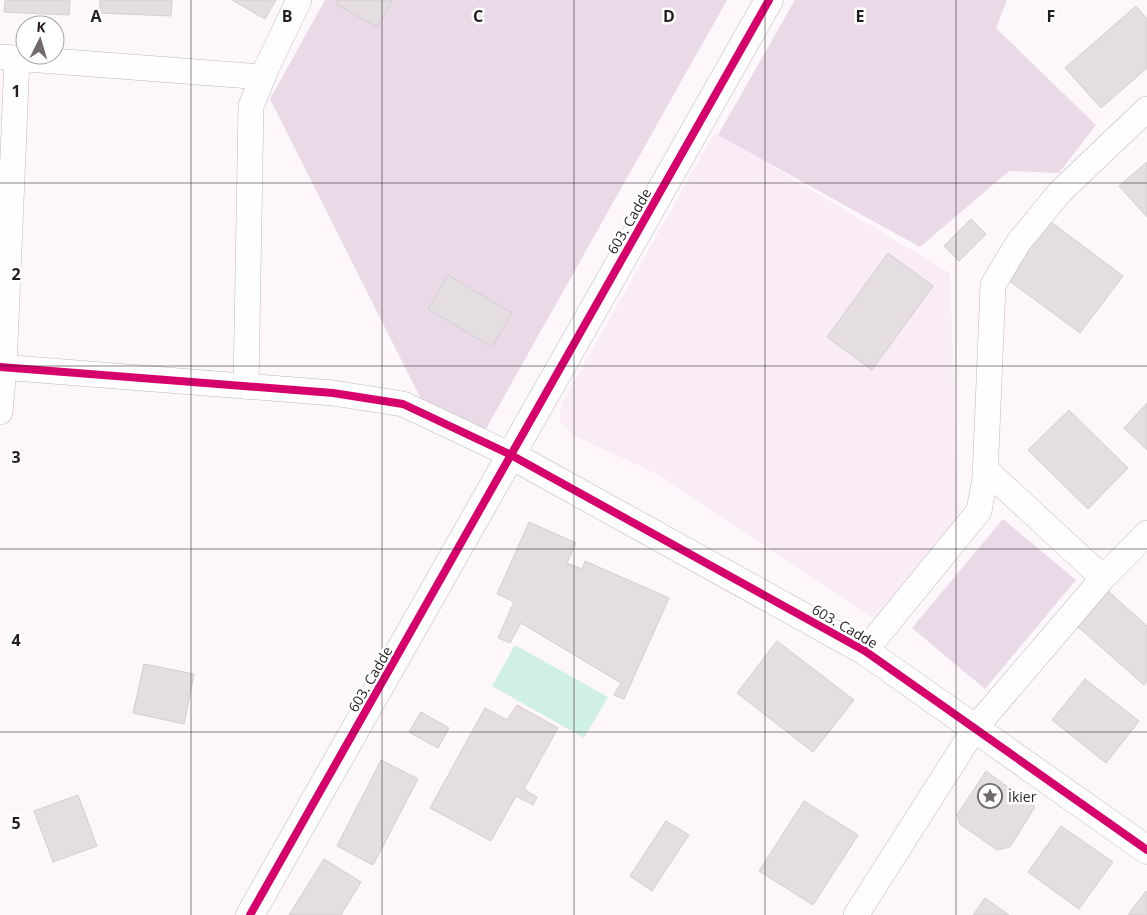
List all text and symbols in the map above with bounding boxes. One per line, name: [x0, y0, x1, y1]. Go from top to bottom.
text: A: [90, 5, 102, 27]
text: B: [282, 5, 292, 27]
text: C: [473, 5, 483, 27]
text: D: [663, 5, 675, 27]
text: E: [856, 5, 865, 27]
text: F: [1047, 5, 1055, 27]
north arrow: [15, 15, 65, 65]
text: K: [36, 17, 47, 36]
text: 1: [11, 80, 21, 102]
street label: 603. Cadde: [603, 185, 656, 257]
text: 2: [11, 263, 21, 285]
text: 3: [11, 446, 21, 468]
street label: 603. Cadde: [809, 600, 881, 653]
text: 4: [11, 629, 21, 651]
street label: 603. Cadde: [344, 643, 397, 715]
place icon: İkier: [977, 783, 1003, 809]
place label: İkier: [1008, 787, 1037, 806]
text: 5: [11, 812, 21, 834]

